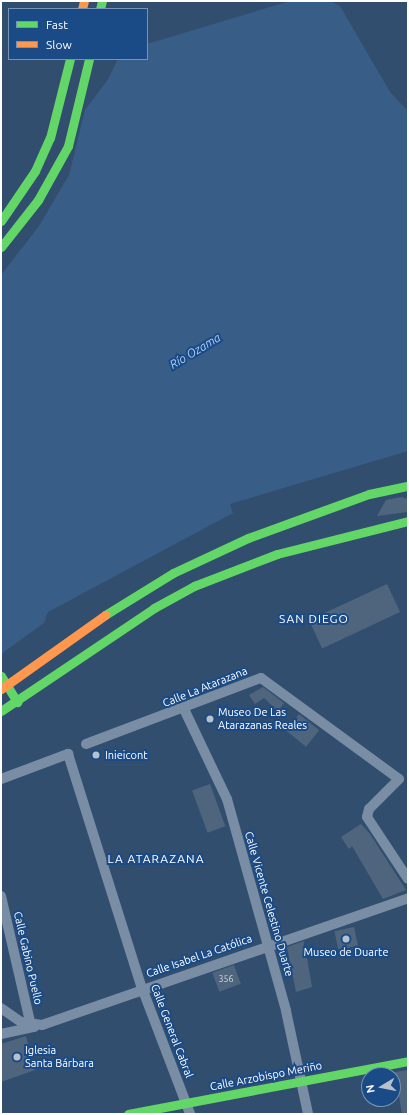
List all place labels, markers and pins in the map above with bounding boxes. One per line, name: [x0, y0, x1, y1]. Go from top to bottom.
place label: Museo De Las Atarazanas Reales: [218, 706, 307, 732]
marker: Museo De Las Atarazanas Reales: [205, 714, 215, 724]
place label: Inieicont: [105, 748, 148, 762]
marker: Inieicont: [90, 749, 102, 761]
marker: Museo de Duarte: [341, 934, 351, 944]
place label: Museo de Duarte: [304, 945, 388, 959]
place label: Iglesia Santa Bárbara: [25, 1044, 94, 1070]
marker: Iglesia Santa Bárbara: [12, 1052, 22, 1062]

